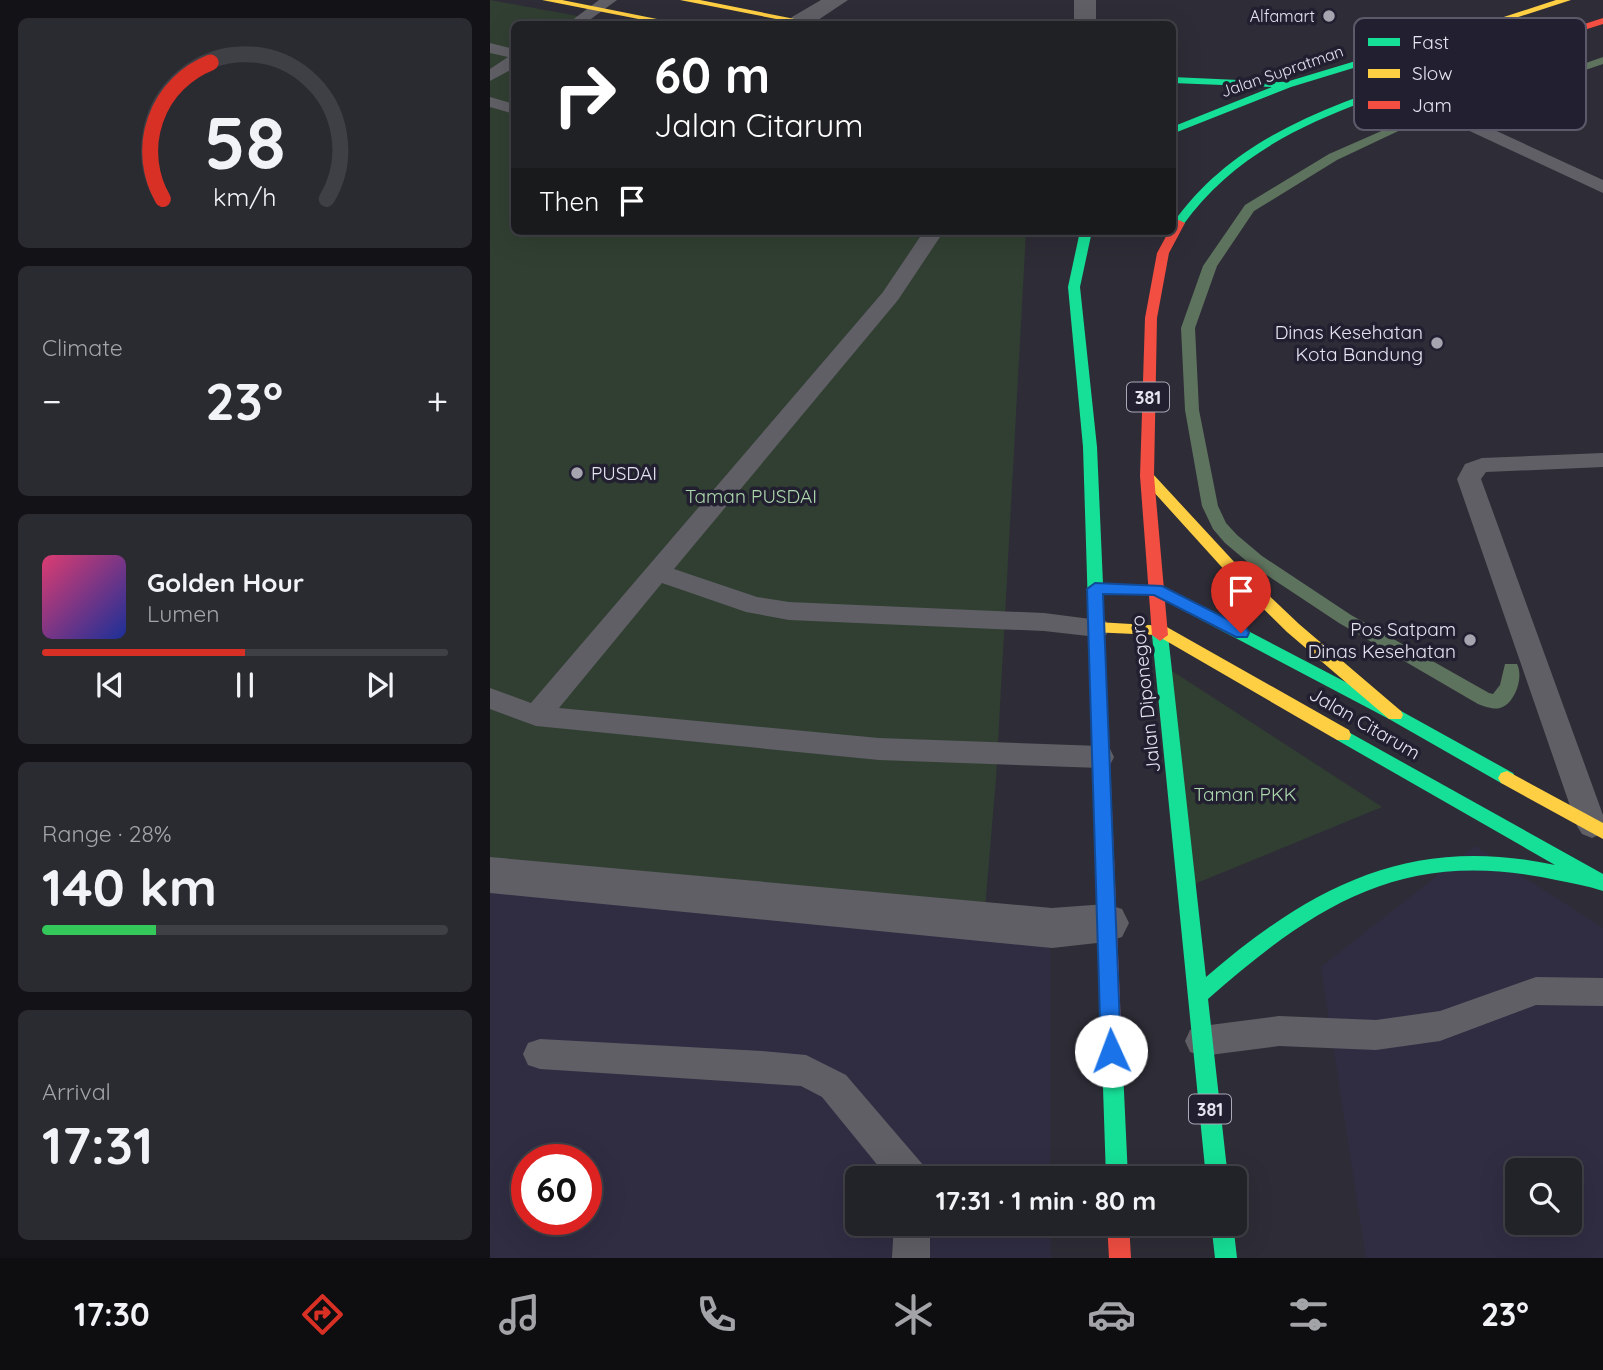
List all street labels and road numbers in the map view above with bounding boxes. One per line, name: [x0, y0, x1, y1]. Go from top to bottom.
street label: Jalan Supratman: [1218, 41, 1346, 101]
road number: 381: [1127, 382, 1169, 412]
street label: Jalan Diponegoro: [1125, 614, 1165, 774]
street label: Jalan Citarum: [1305, 682, 1425, 764]
road number: 381: [1189, 1094, 1231, 1124]

